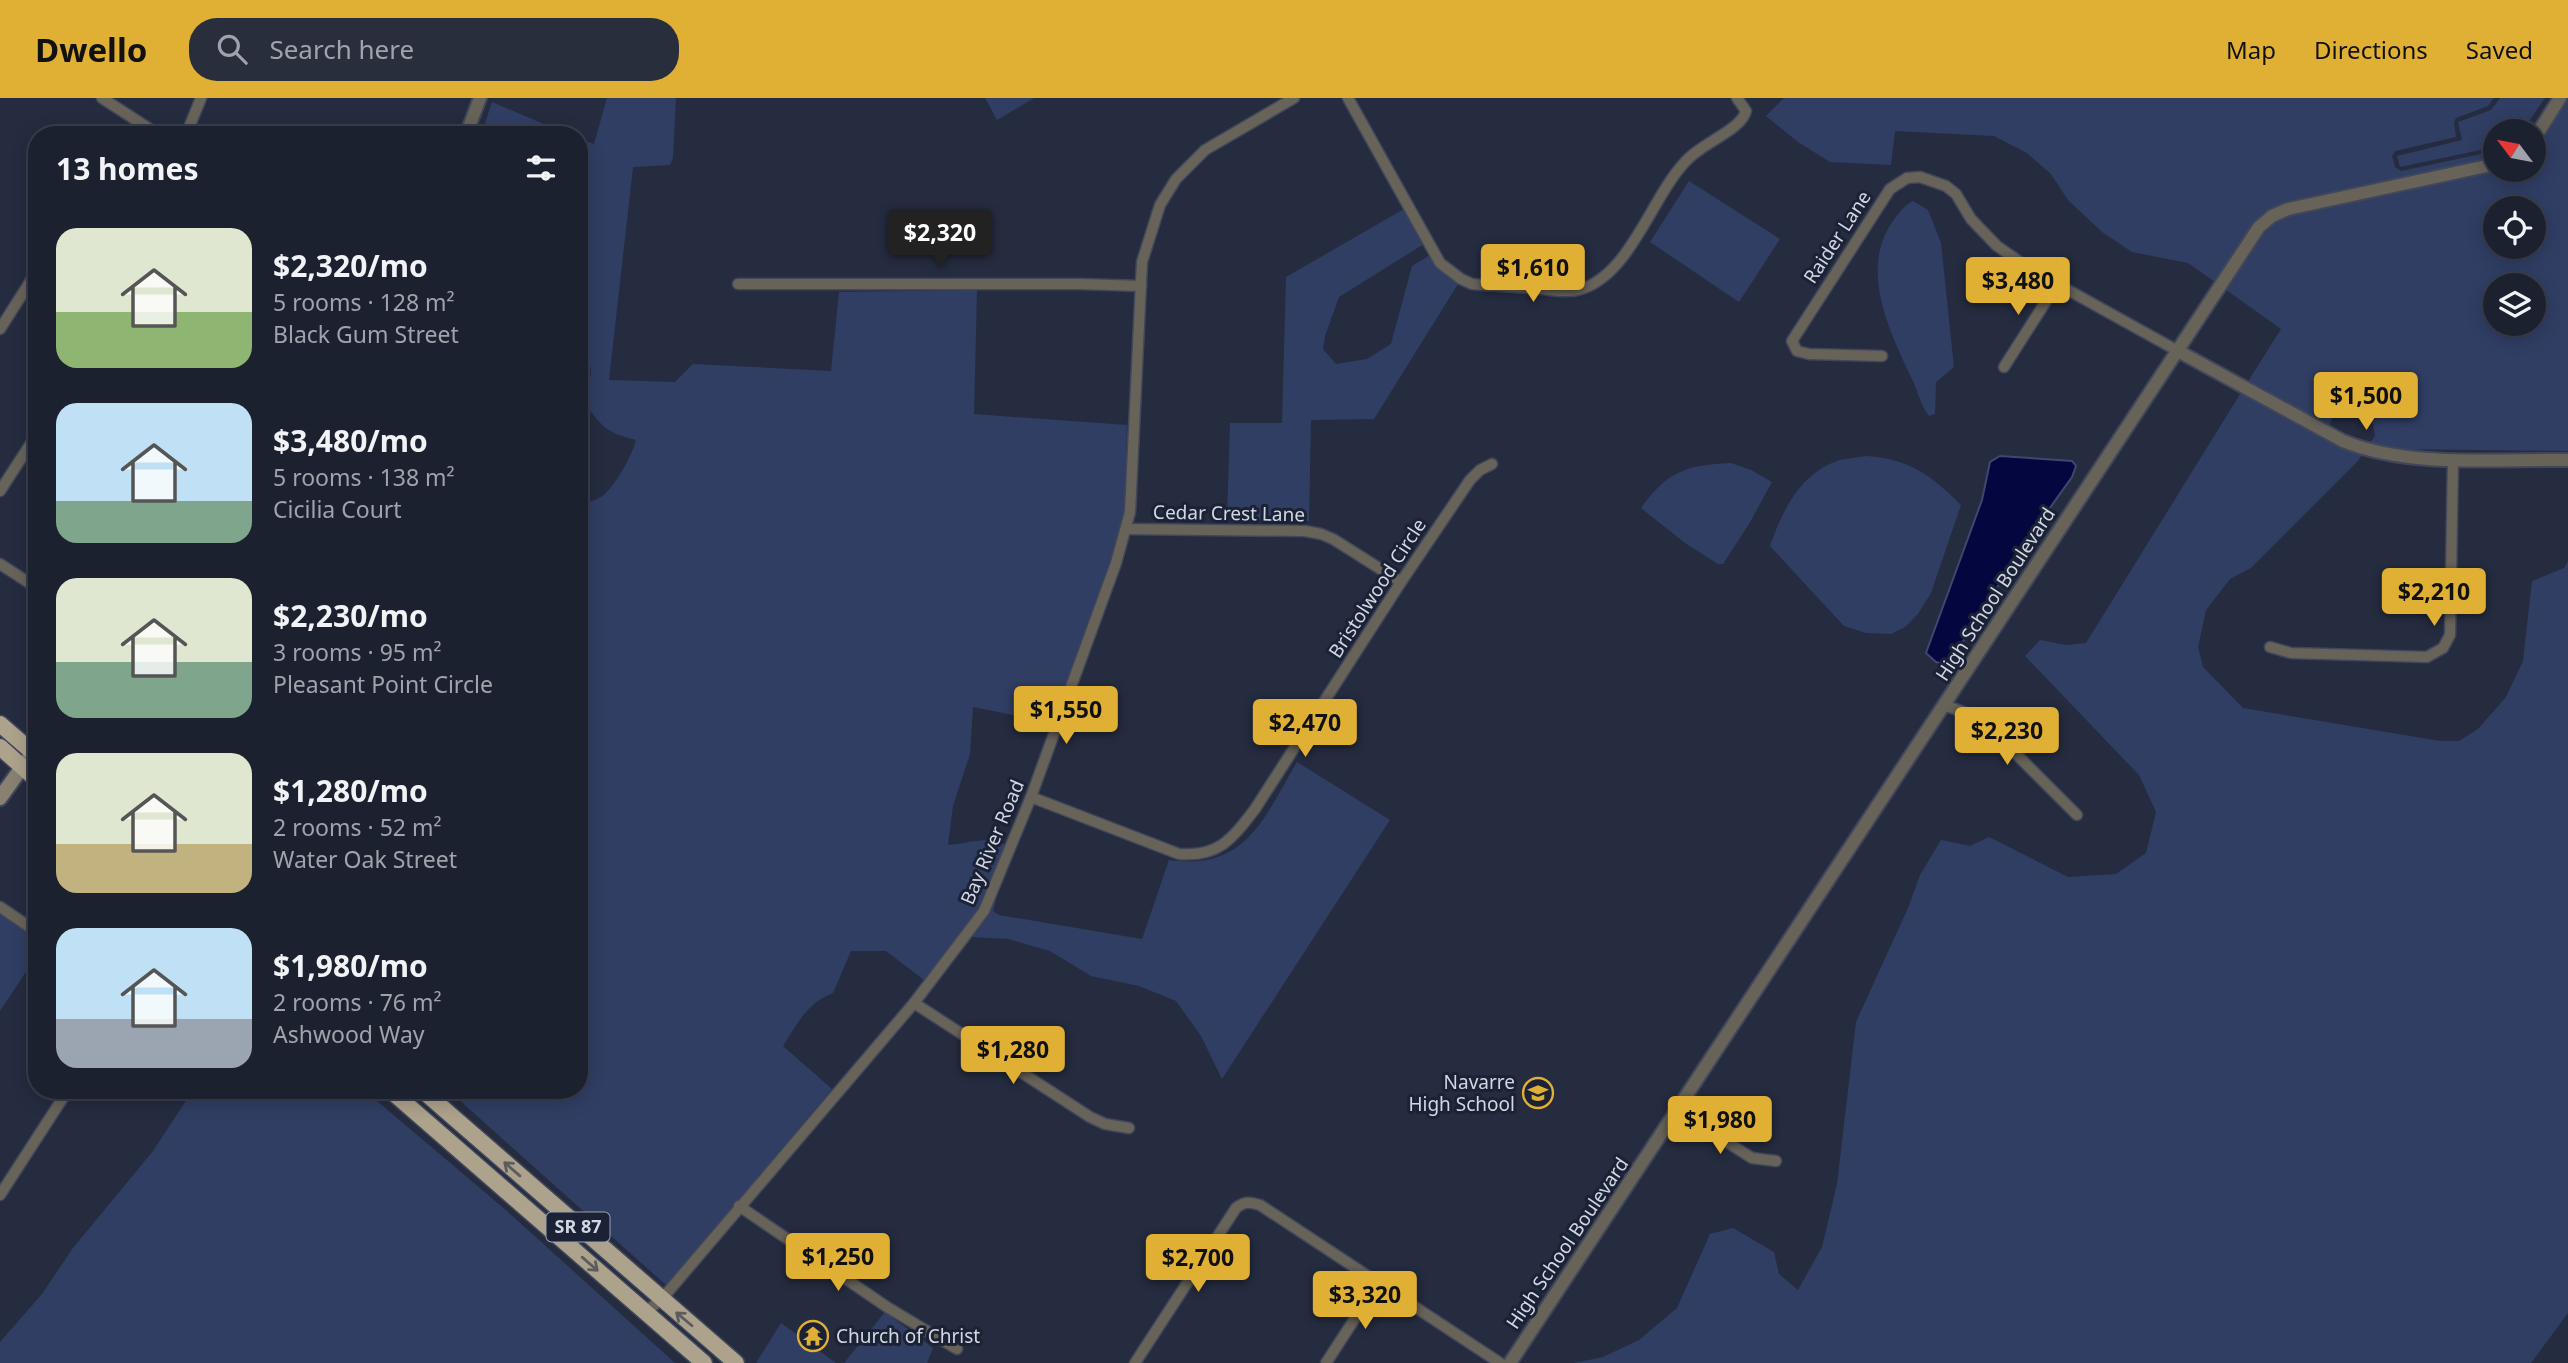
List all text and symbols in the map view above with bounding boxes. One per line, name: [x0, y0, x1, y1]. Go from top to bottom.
search box: [189, 18, 679, 81]
text: Dwello: [35, 27, 147, 72]
icon: search: [213, 30, 251, 68]
text: Search here: [269, 31, 414, 67]
text: Map: [2226, 33, 2276, 66]
text: Directions: [2314, 33, 2428, 66]
text: Saved: [2466, 33, 2533, 66]
north arrow: [2483, 119, 2546, 182]
map controls: [2483, 119, 2546, 336]
text: 13 homes: [56, 148, 199, 189]
icon: filters: [522, 149, 560, 187]
street label: Raider Lane: [1797, 186, 1877, 288]
button: locate: [2483, 196, 2546, 259]
pin: $2,320: [883, 209, 997, 269]
text: $2,320: [904, 216, 976, 248]
pin: $1,610: [1476, 244, 1590, 304]
text: $2,320/mo: [273, 245, 428, 286]
text: $1,610: [1497, 251, 1569, 283]
icon: home: [112, 256, 196, 340]
pin: $3,480: [1961, 258, 2075, 317]
text: $3,480: [1982, 264, 2054, 296]
button: layers: [2483, 273, 2546, 336]
text: 5 rooms · 128 m²: [273, 286, 455, 318]
text: Black Gum Street: [273, 318, 459, 350]
pin: $1,500: [2309, 372, 2423, 432]
text: $1,500: [2330, 379, 2402, 411]
text: $3,480/mo: [273, 420, 428, 461]
icon: home: [112, 431, 196, 515]
text: 5 rooms · 138 m²: [273, 461, 455, 493]
text: Cicilia Court: [273, 493, 402, 525]
street label: Cedar Crest Lane: [1153, 499, 1305, 527]
street label: High School Boulevard: [1929, 502, 2061, 686]
street label: Bristolwood Circle: [1322, 513, 1432, 663]
pin: $2,210: [2377, 568, 2491, 628]
text: $2,210: [2398, 575, 2470, 607]
text: $2,230/mo: [273, 595, 428, 636]
icon: home: [112, 606, 196, 690]
text: 3 rooms · 95 m²: [273, 636, 442, 668]
text: Pleasant Point Circle: [273, 668, 493, 700]
pin: $1,550: [1009, 686, 1123, 746]
text: $1,550: [1030, 693, 1102, 725]
pin: $2,470: [1248, 700, 1362, 759]
text: $2,470: [1269, 706, 1341, 738]
pin: $2,230: [1950, 708, 2064, 767]
text: $2,230: [1971, 714, 2043, 746]
text: $1,280/mo: [273, 770, 428, 811]
street label: Bay River Road: [954, 776, 1030, 908]
icon: home: [112, 781, 196, 865]
text: 2 rooms · 52 m²: [273, 811, 442, 843]
text: Water Oak Street: [273, 843, 457, 875]
text: $1,980/mo: [273, 945, 428, 986]
icon: home: [112, 956, 196, 1040]
text: 2 rooms · 76 m²: [273, 986, 442, 1018]
text: Ashwood Way: [273, 1018, 425, 1050]
pin: $1,280: [956, 1026, 1070, 1086]
text: $1,280: [977, 1033, 1049, 1065]
place label: Navarre High School: [1408, 1069, 1515, 1117]
school or university icon: Navarre High School: [1521, 1076, 1555, 1110]
pin: $1,980: [1663, 1096, 1777, 1156]
text: $1,980: [1684, 1103, 1756, 1135]
street label: High School Boulevard: [1500, 1152, 1634, 1334]
one-way arrow: [503, 1161, 521, 1177]
road number: SR 87: [546, 1212, 610, 1242]
pin: $1,250: [781, 1234, 895, 1293]
pin: $2,700: [1141, 1234, 1255, 1294]
text: $1,250: [802, 1240, 874, 1272]
text: $2,700: [1162, 1241, 1234, 1273]
one-way arrow: [580, 1255, 598, 1271]
pin: $3,320: [1308, 1272, 1422, 1331]
text: $3,320: [1329, 1278, 1401, 1310]
one-way arrow: [675, 1311, 693, 1327]
temple icon: Church of Christ: [796, 1319, 830, 1353]
place label: Church of Christ: [836, 1323, 980, 1349]

